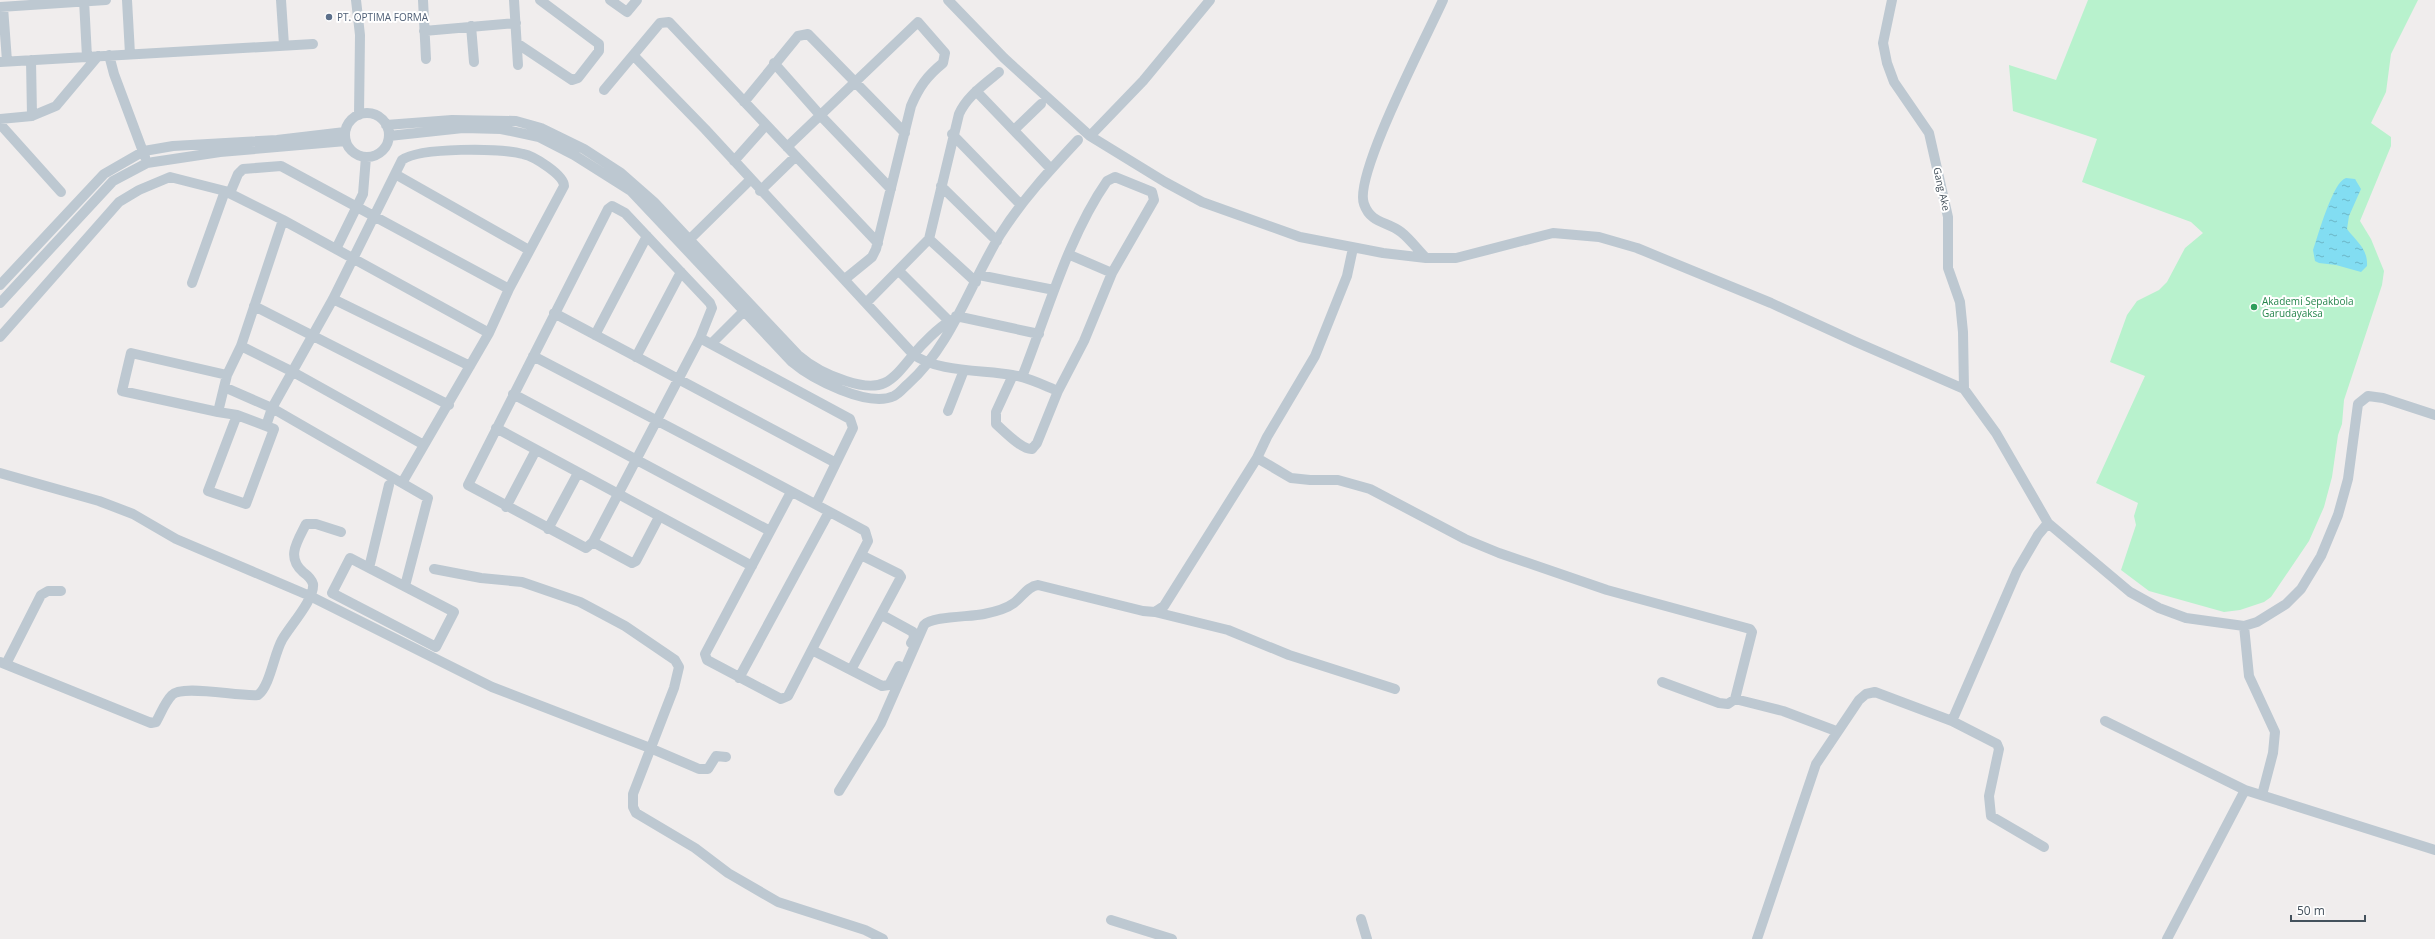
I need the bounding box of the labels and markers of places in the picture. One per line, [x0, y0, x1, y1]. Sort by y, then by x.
place label: PT. OPTIMA FORMA [337, 10, 429, 24]
marker: PT. OPTIMA FORMA [324, 12, 334, 22]
place label: Akademi Sepakbola Garudayaksa [2262, 294, 2354, 320]
marker: Akademi Sepakbola Garudayaksa [2249, 302, 2259, 312]

